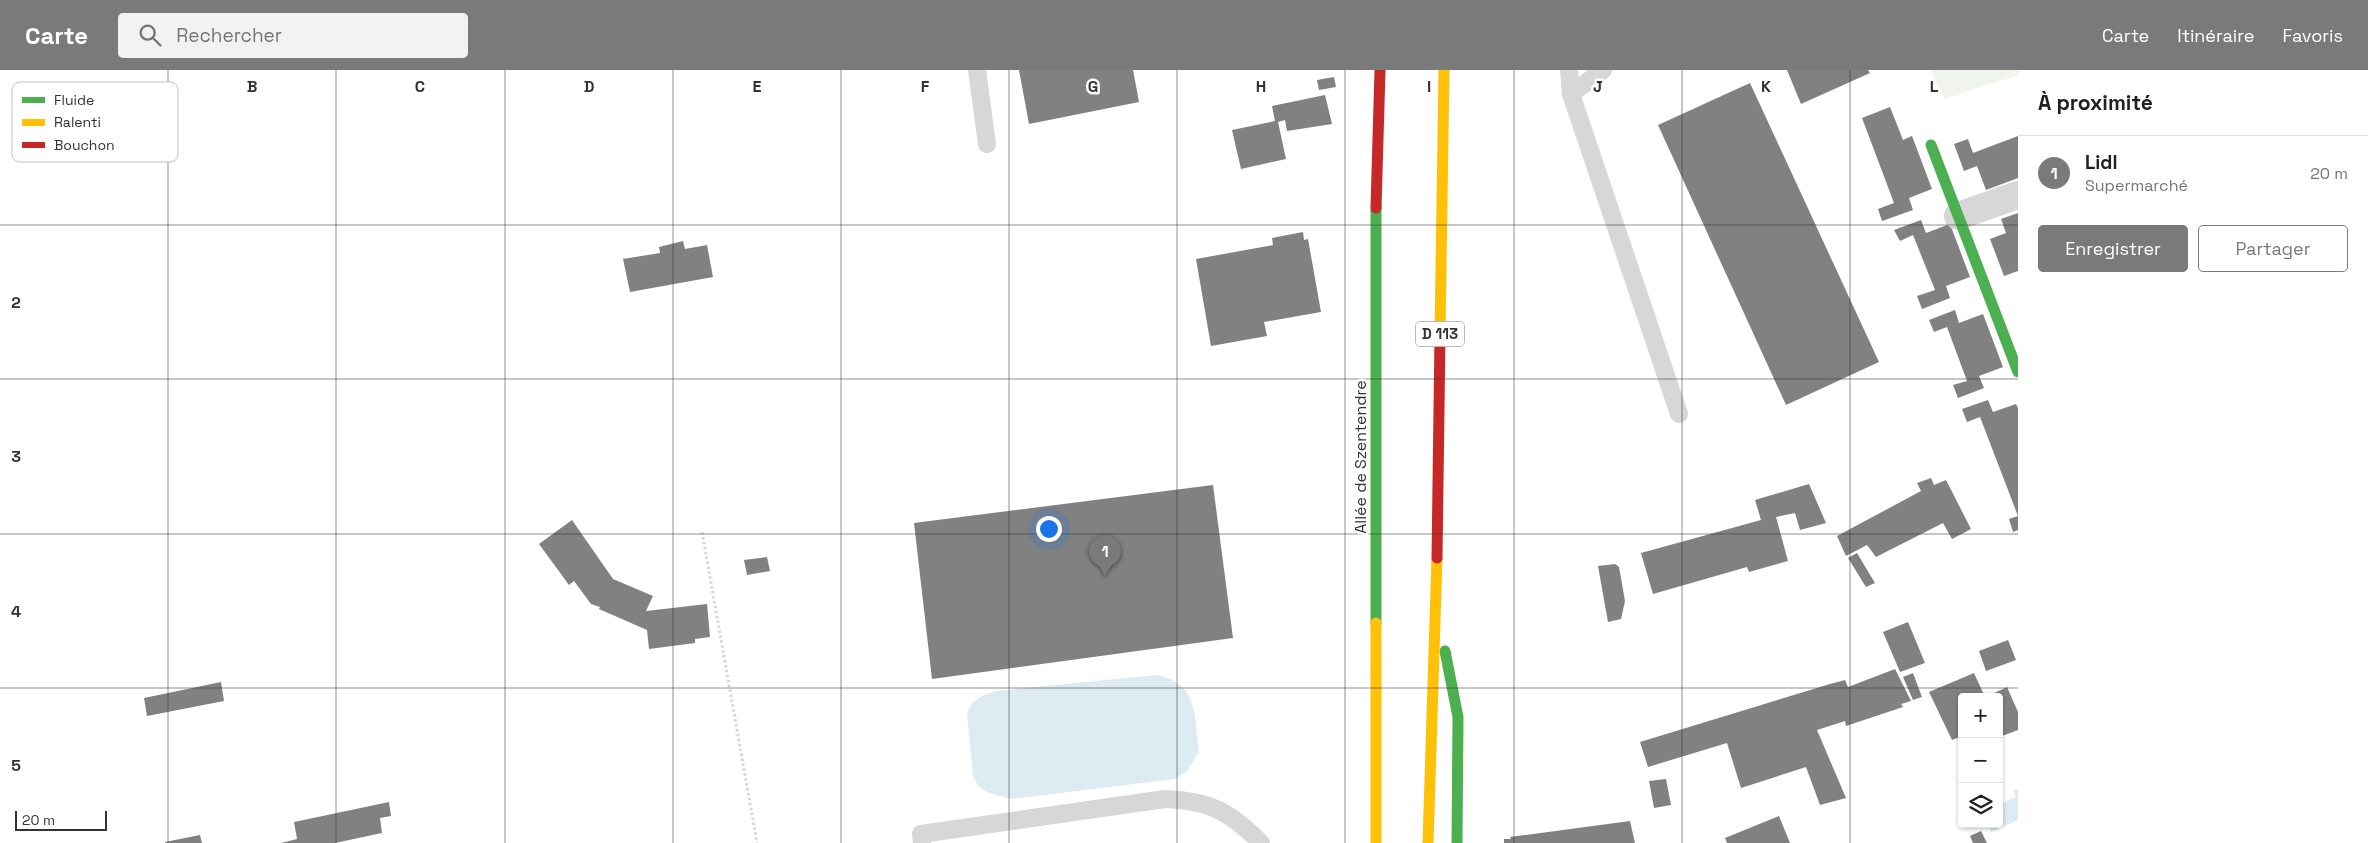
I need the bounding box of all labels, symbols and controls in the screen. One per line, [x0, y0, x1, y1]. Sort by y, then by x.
search box [118, 13, 468, 58]
text: Carte [25, 20, 88, 51]
icon: search [136, 21, 164, 49]
text: Rechercher [176, 23, 282, 48]
text: Carte [2102, 24, 2149, 47]
text: Itinéraire [2177, 24, 2254, 47]
text: Favoris [2282, 24, 2343, 47]
text: B [247, 76, 257, 97]
text: C [415, 76, 425, 97]
text: D [584, 76, 594, 97]
text: E [753, 76, 762, 97]
text: F [921, 76, 930, 97]
text: G [1088, 76, 1098, 97]
text: H [1256, 76, 1266, 97]
text: I [1427, 76, 1431, 97]
text: J [1593, 76, 1603, 97]
text: K [1761, 76, 1771, 97]
text: L [1930, 76, 1939, 97]
legend [12, 82, 178, 162]
text: À proximité [2038, 89, 2153, 116]
text: Fluide [54, 91, 94, 109]
text: Ralenti [54, 113, 101, 131]
text: Bouchon [54, 136, 115, 154]
text: Lidl [2085, 150, 2118, 175]
text: 1 [2050, 163, 2058, 184]
text: 20 m [2310, 163, 2348, 184]
text: Supermarché [2085, 175, 2188, 196]
button: Enregistrer [2038, 225, 2188, 272]
button: Partager [2198, 225, 2348, 272]
text: 2 [11, 292, 21, 313]
road number: D 113 [1416, 322, 1464, 346]
street label: Allée de Szentendre [1350, 380, 1371, 534]
text: 3 [11, 446, 21, 467]
your location [1036, 516, 1062, 542]
pin: 1 [1089, 535, 1121, 576]
text: 4 [11, 601, 21, 622]
map controls [1958, 693, 2003, 828]
button: + [1958, 693, 2003, 738]
button: − [1958, 738, 2003, 783]
text: 5 [11, 755, 21, 776]
button: layers [1958, 783, 2003, 828]
scale bar [15, 808, 108, 831]
text: 20 m [22, 811, 55, 829]

